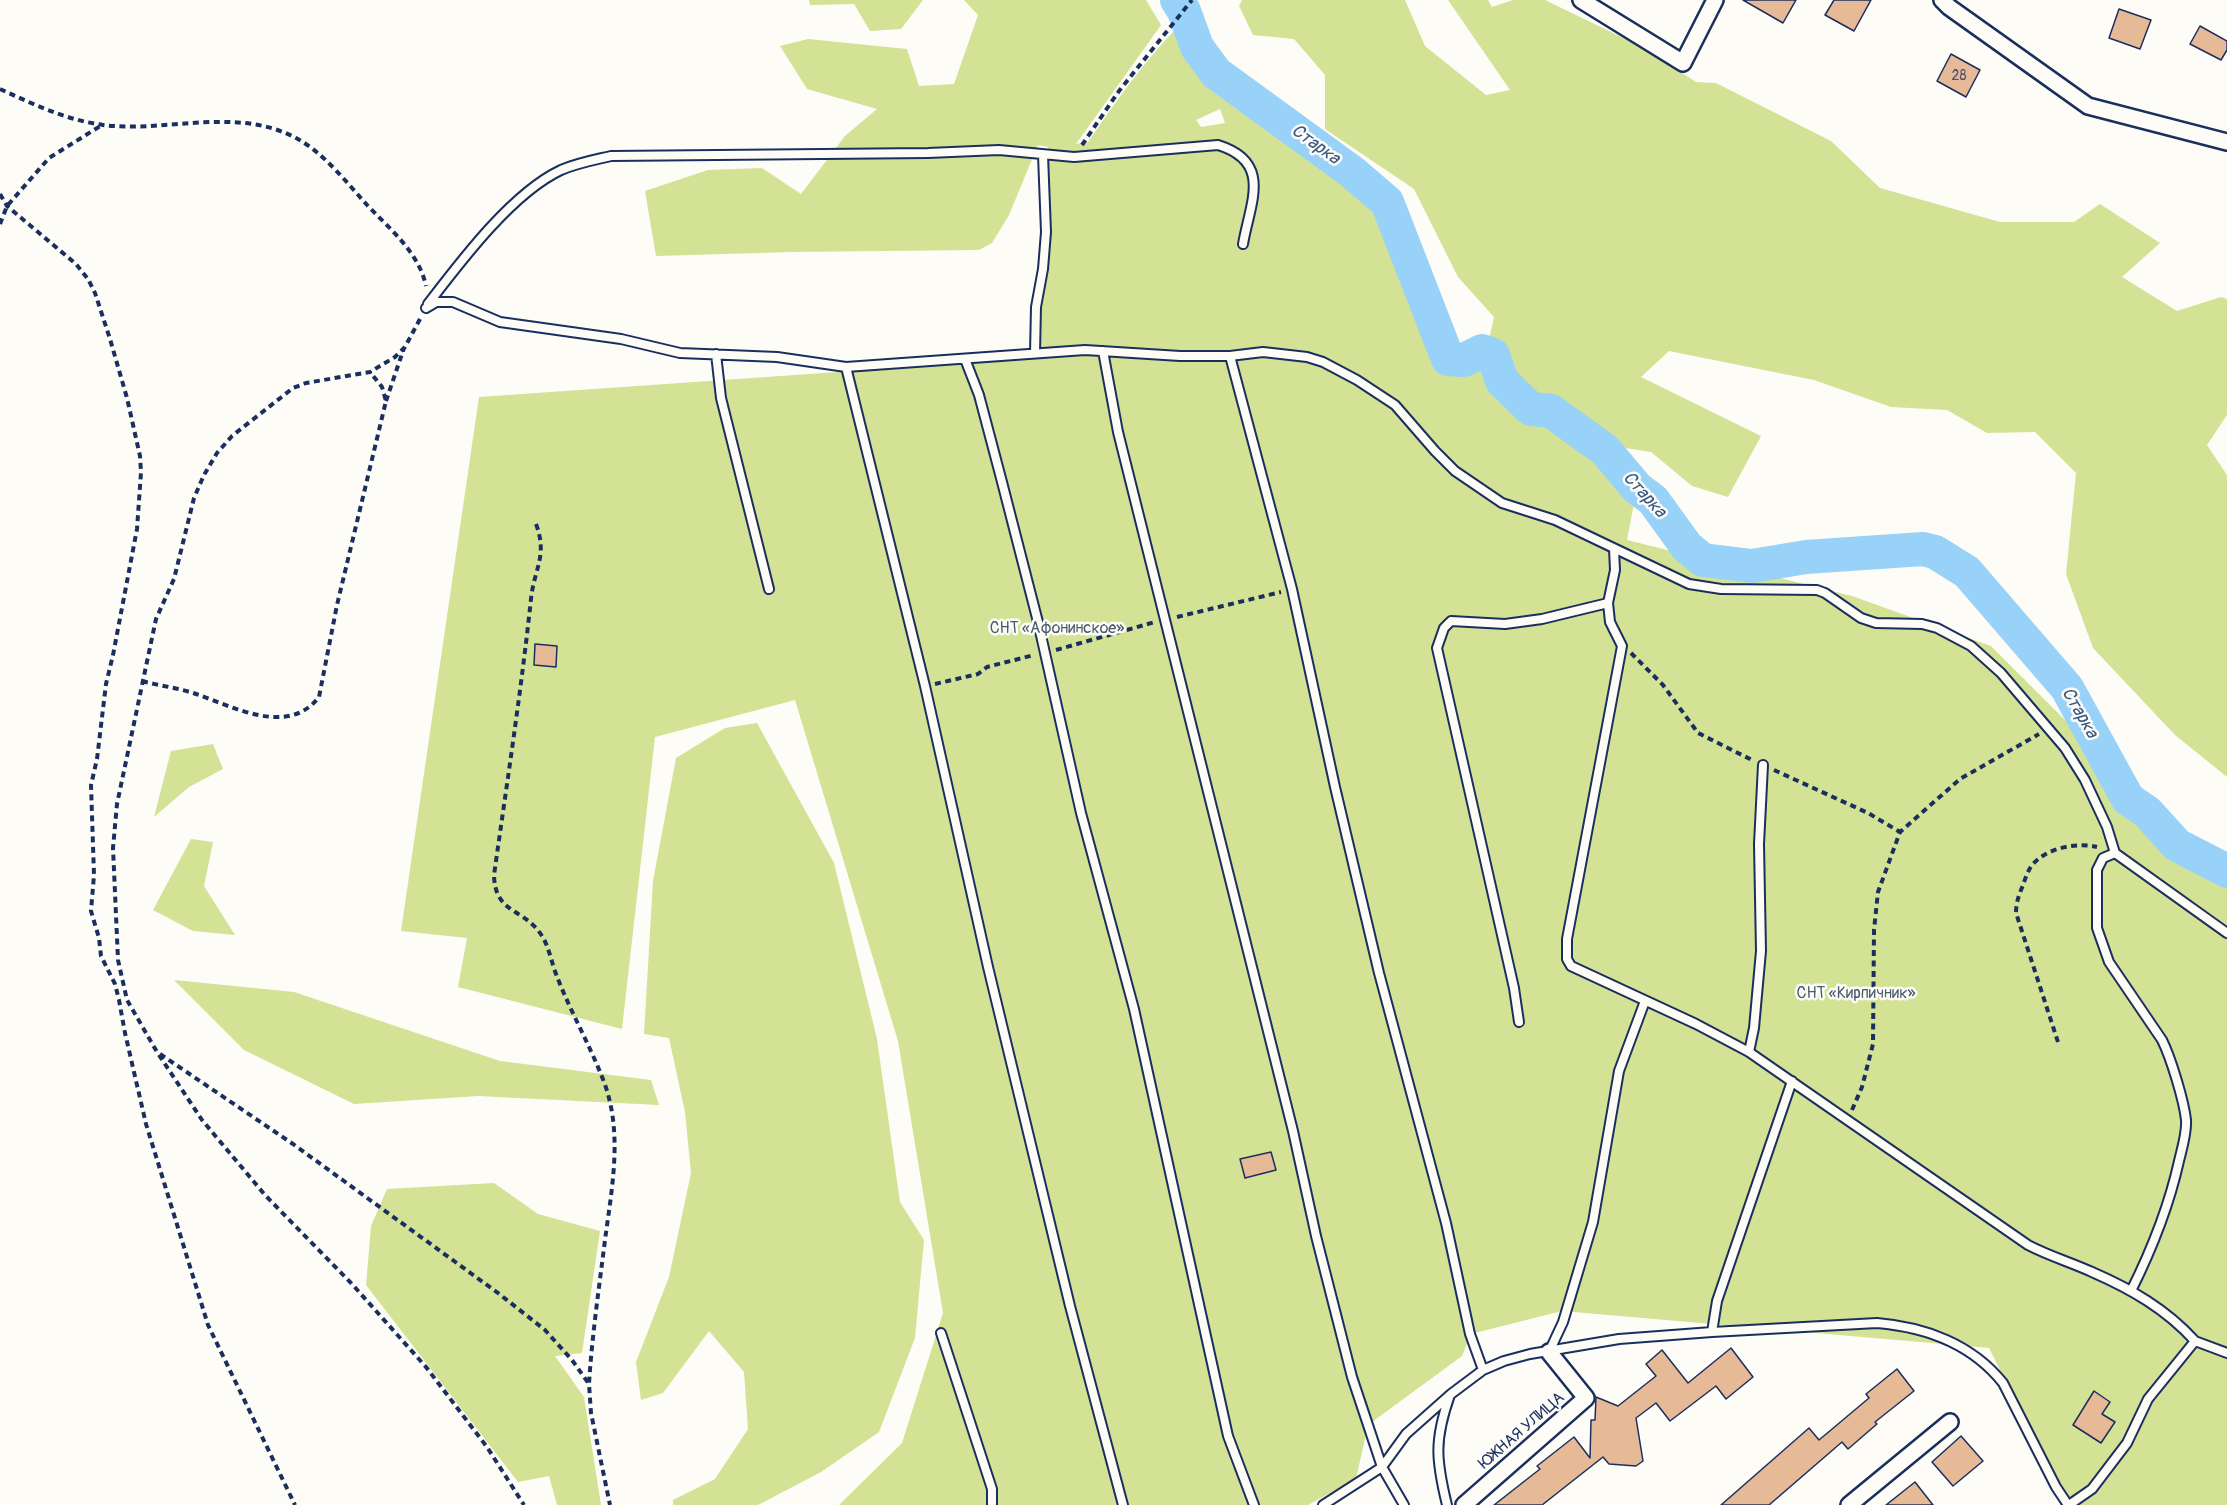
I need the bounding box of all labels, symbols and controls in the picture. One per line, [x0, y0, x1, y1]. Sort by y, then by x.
house number: 28 [1952, 68, 1966, 84]
water label: Старка [1287, 120, 1343, 170]
water label: Старка [1618, 467, 1670, 523]
park label: СНТ «Афонинское» [990, 619, 1124, 639]
water label: Старка [2056, 684, 2102, 742]
park label: СНТ «Кирпичник» [1797, 984, 1915, 1004]
street label: ЮЖНАЯ УЛИЦА [1475, 1389, 1569, 1473]

